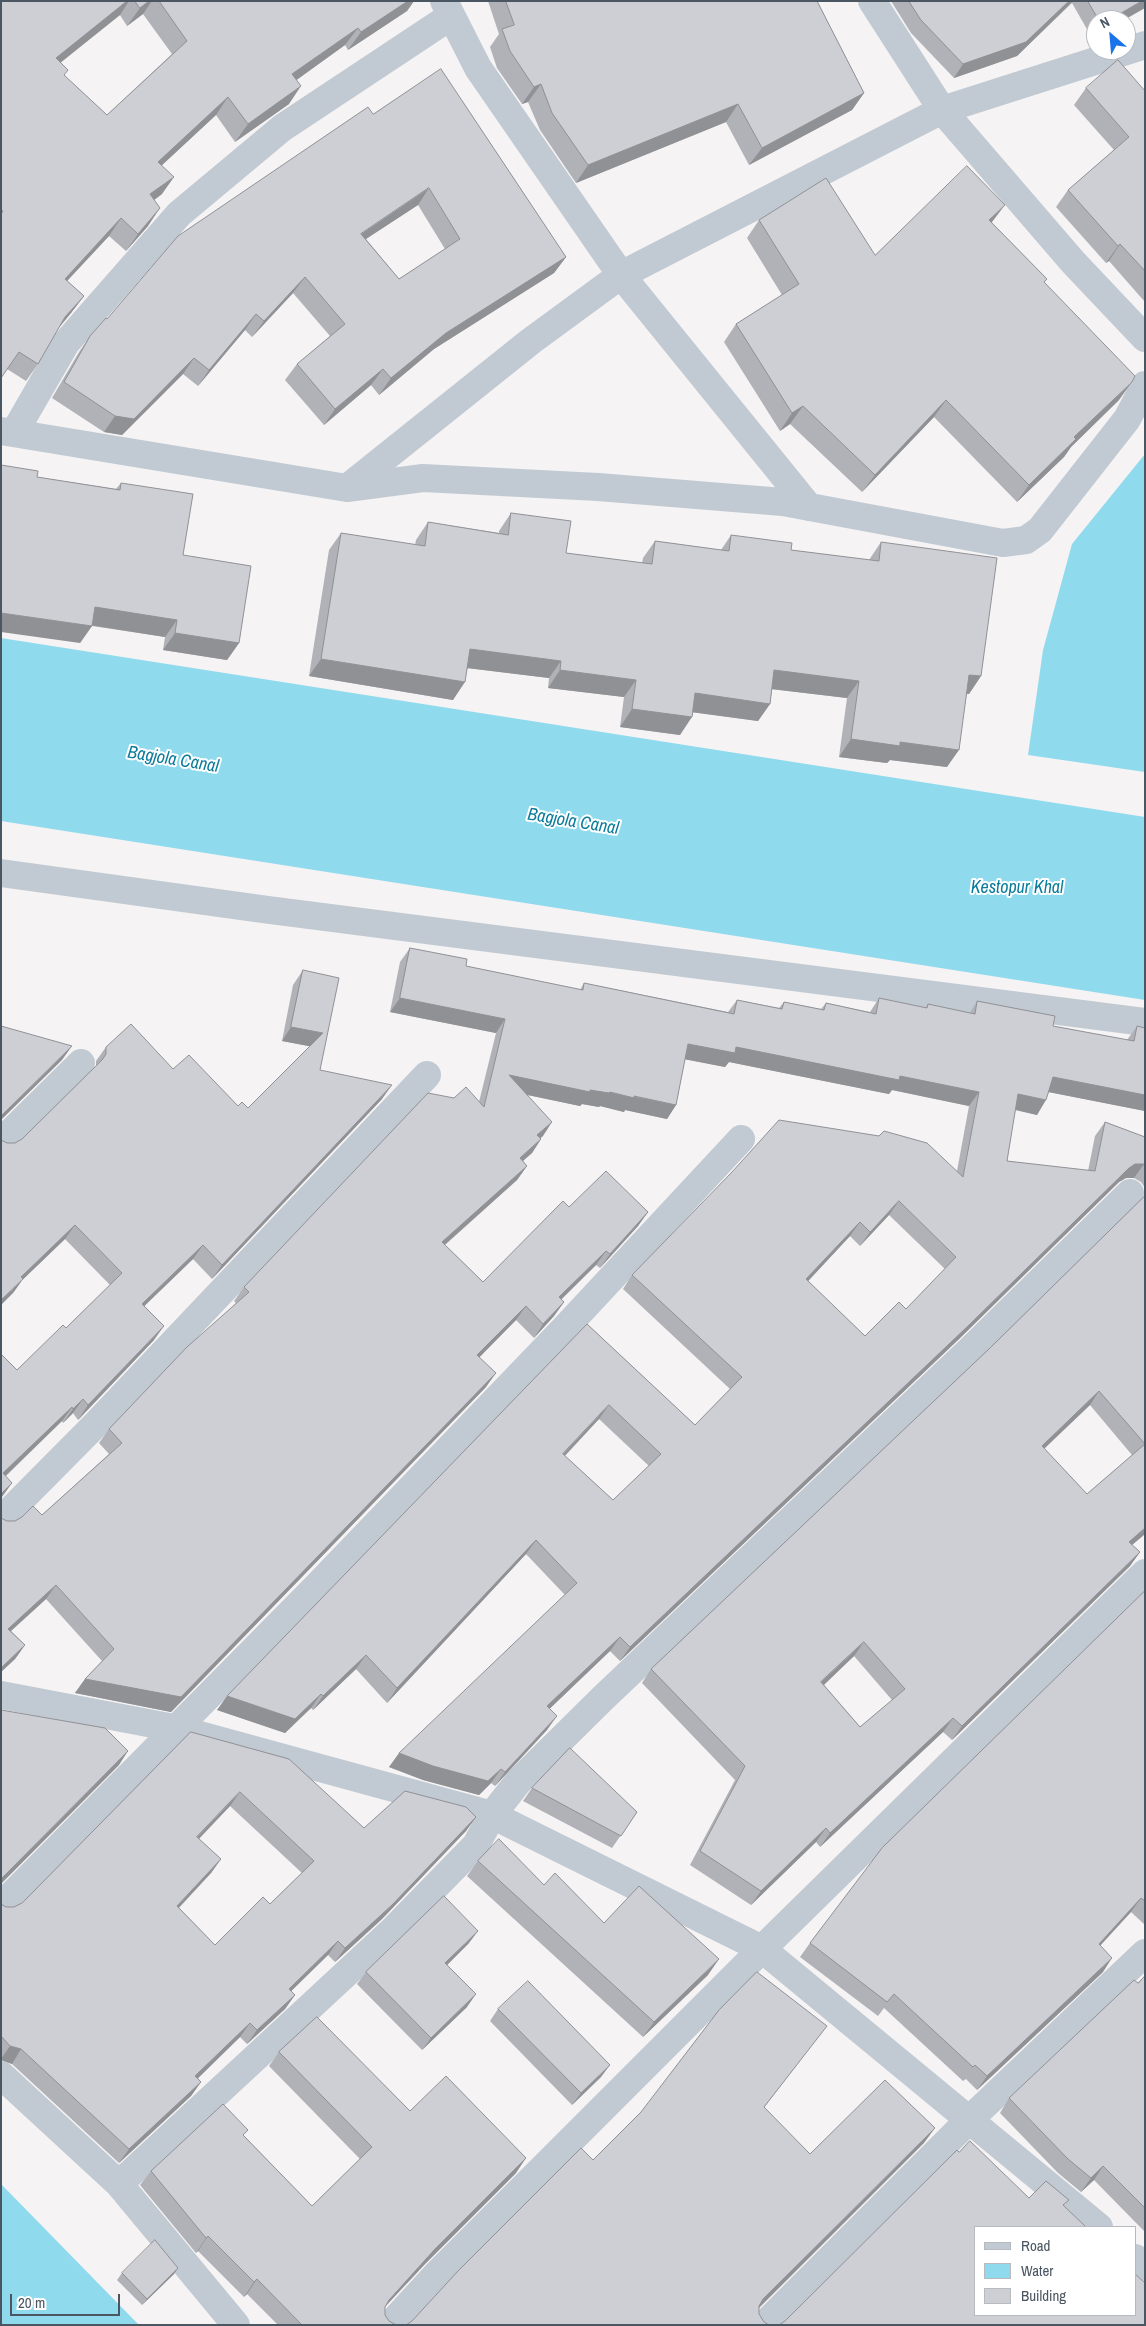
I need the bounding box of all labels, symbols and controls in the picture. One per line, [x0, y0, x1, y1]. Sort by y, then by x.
north arrow [1086, 10, 1136, 60]
text: N [1097, 13, 1112, 32]
water label: Bagjola Canal [126, 742, 220, 778]
water label: Bagjola Canal [526, 804, 620, 840]
water label: Kestopur Khal [971, 877, 1063, 899]
legend [974, 2226, 1136, 2316]
text: Road [1021, 2235, 1050, 2256]
text: Water [1021, 2260, 1053, 2281]
scale bar [12, 2284, 122, 2316]
text: Building [1021, 2285, 1066, 2306]
text: 20 m [18, 2292, 45, 2313]

